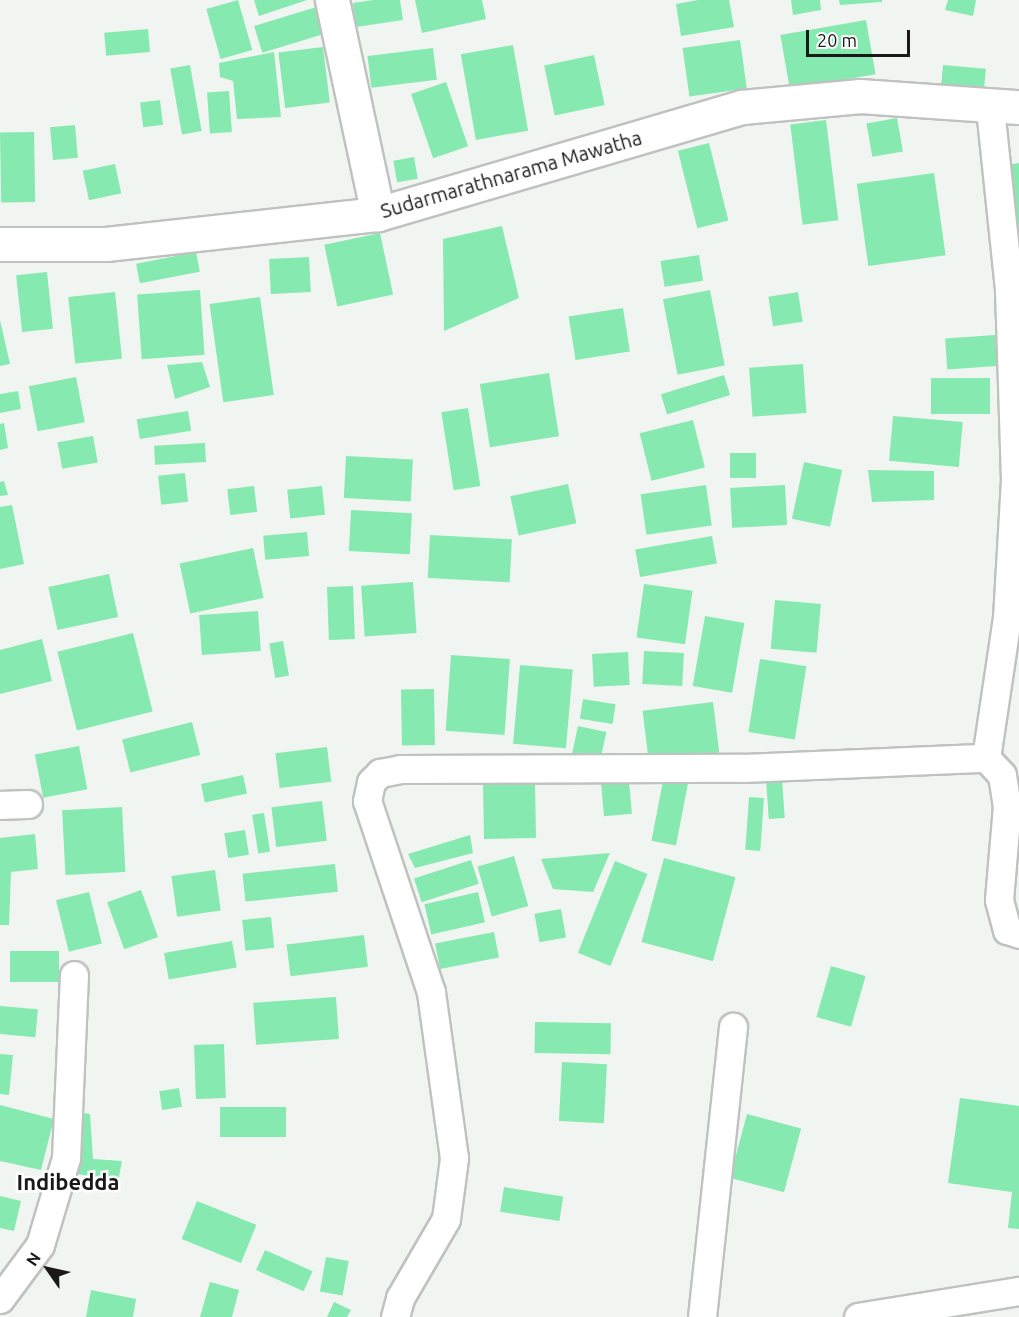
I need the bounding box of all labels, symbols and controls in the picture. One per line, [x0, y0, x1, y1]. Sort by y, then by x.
scale bar [809, 18, 912, 56]
text: 20 m [817, 30, 857, 50]
street label: Sudarmarathnarama Mawatha [378, 125, 644, 223]
district label: Indibedda [17, 1169, 119, 1195]
north arrow [18, 1239, 78, 1299]
text: N [22, 1249, 44, 1269]

